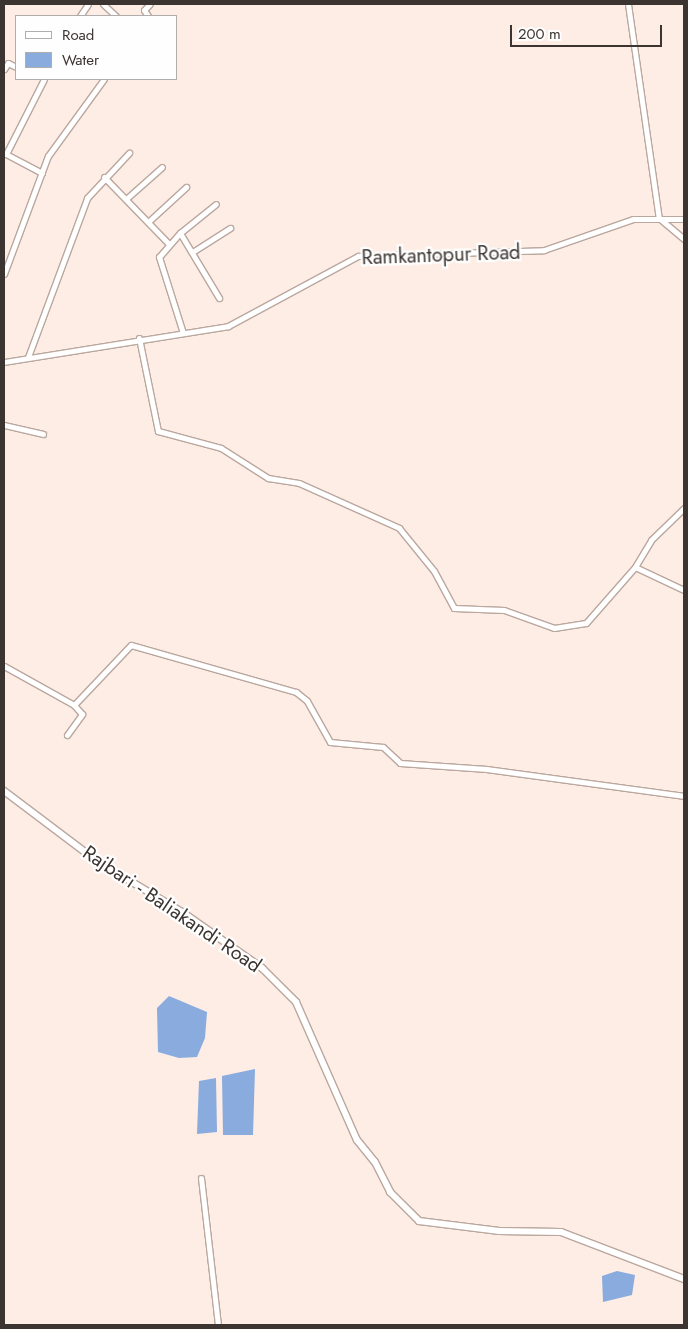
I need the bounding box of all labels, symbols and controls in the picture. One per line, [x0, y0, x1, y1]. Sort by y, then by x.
legend [15, 15, 178, 80]
scale bar [513, 15, 666, 47]
text: 200 m [518, 23, 561, 45]
text: Road [62, 24, 94, 46]
text: Water [62, 49, 99, 71]
street label: Ramkantopur Road [361, 240, 521, 270]
street label: Rajbari - Baliakandi Road [78, 840, 266, 978]

